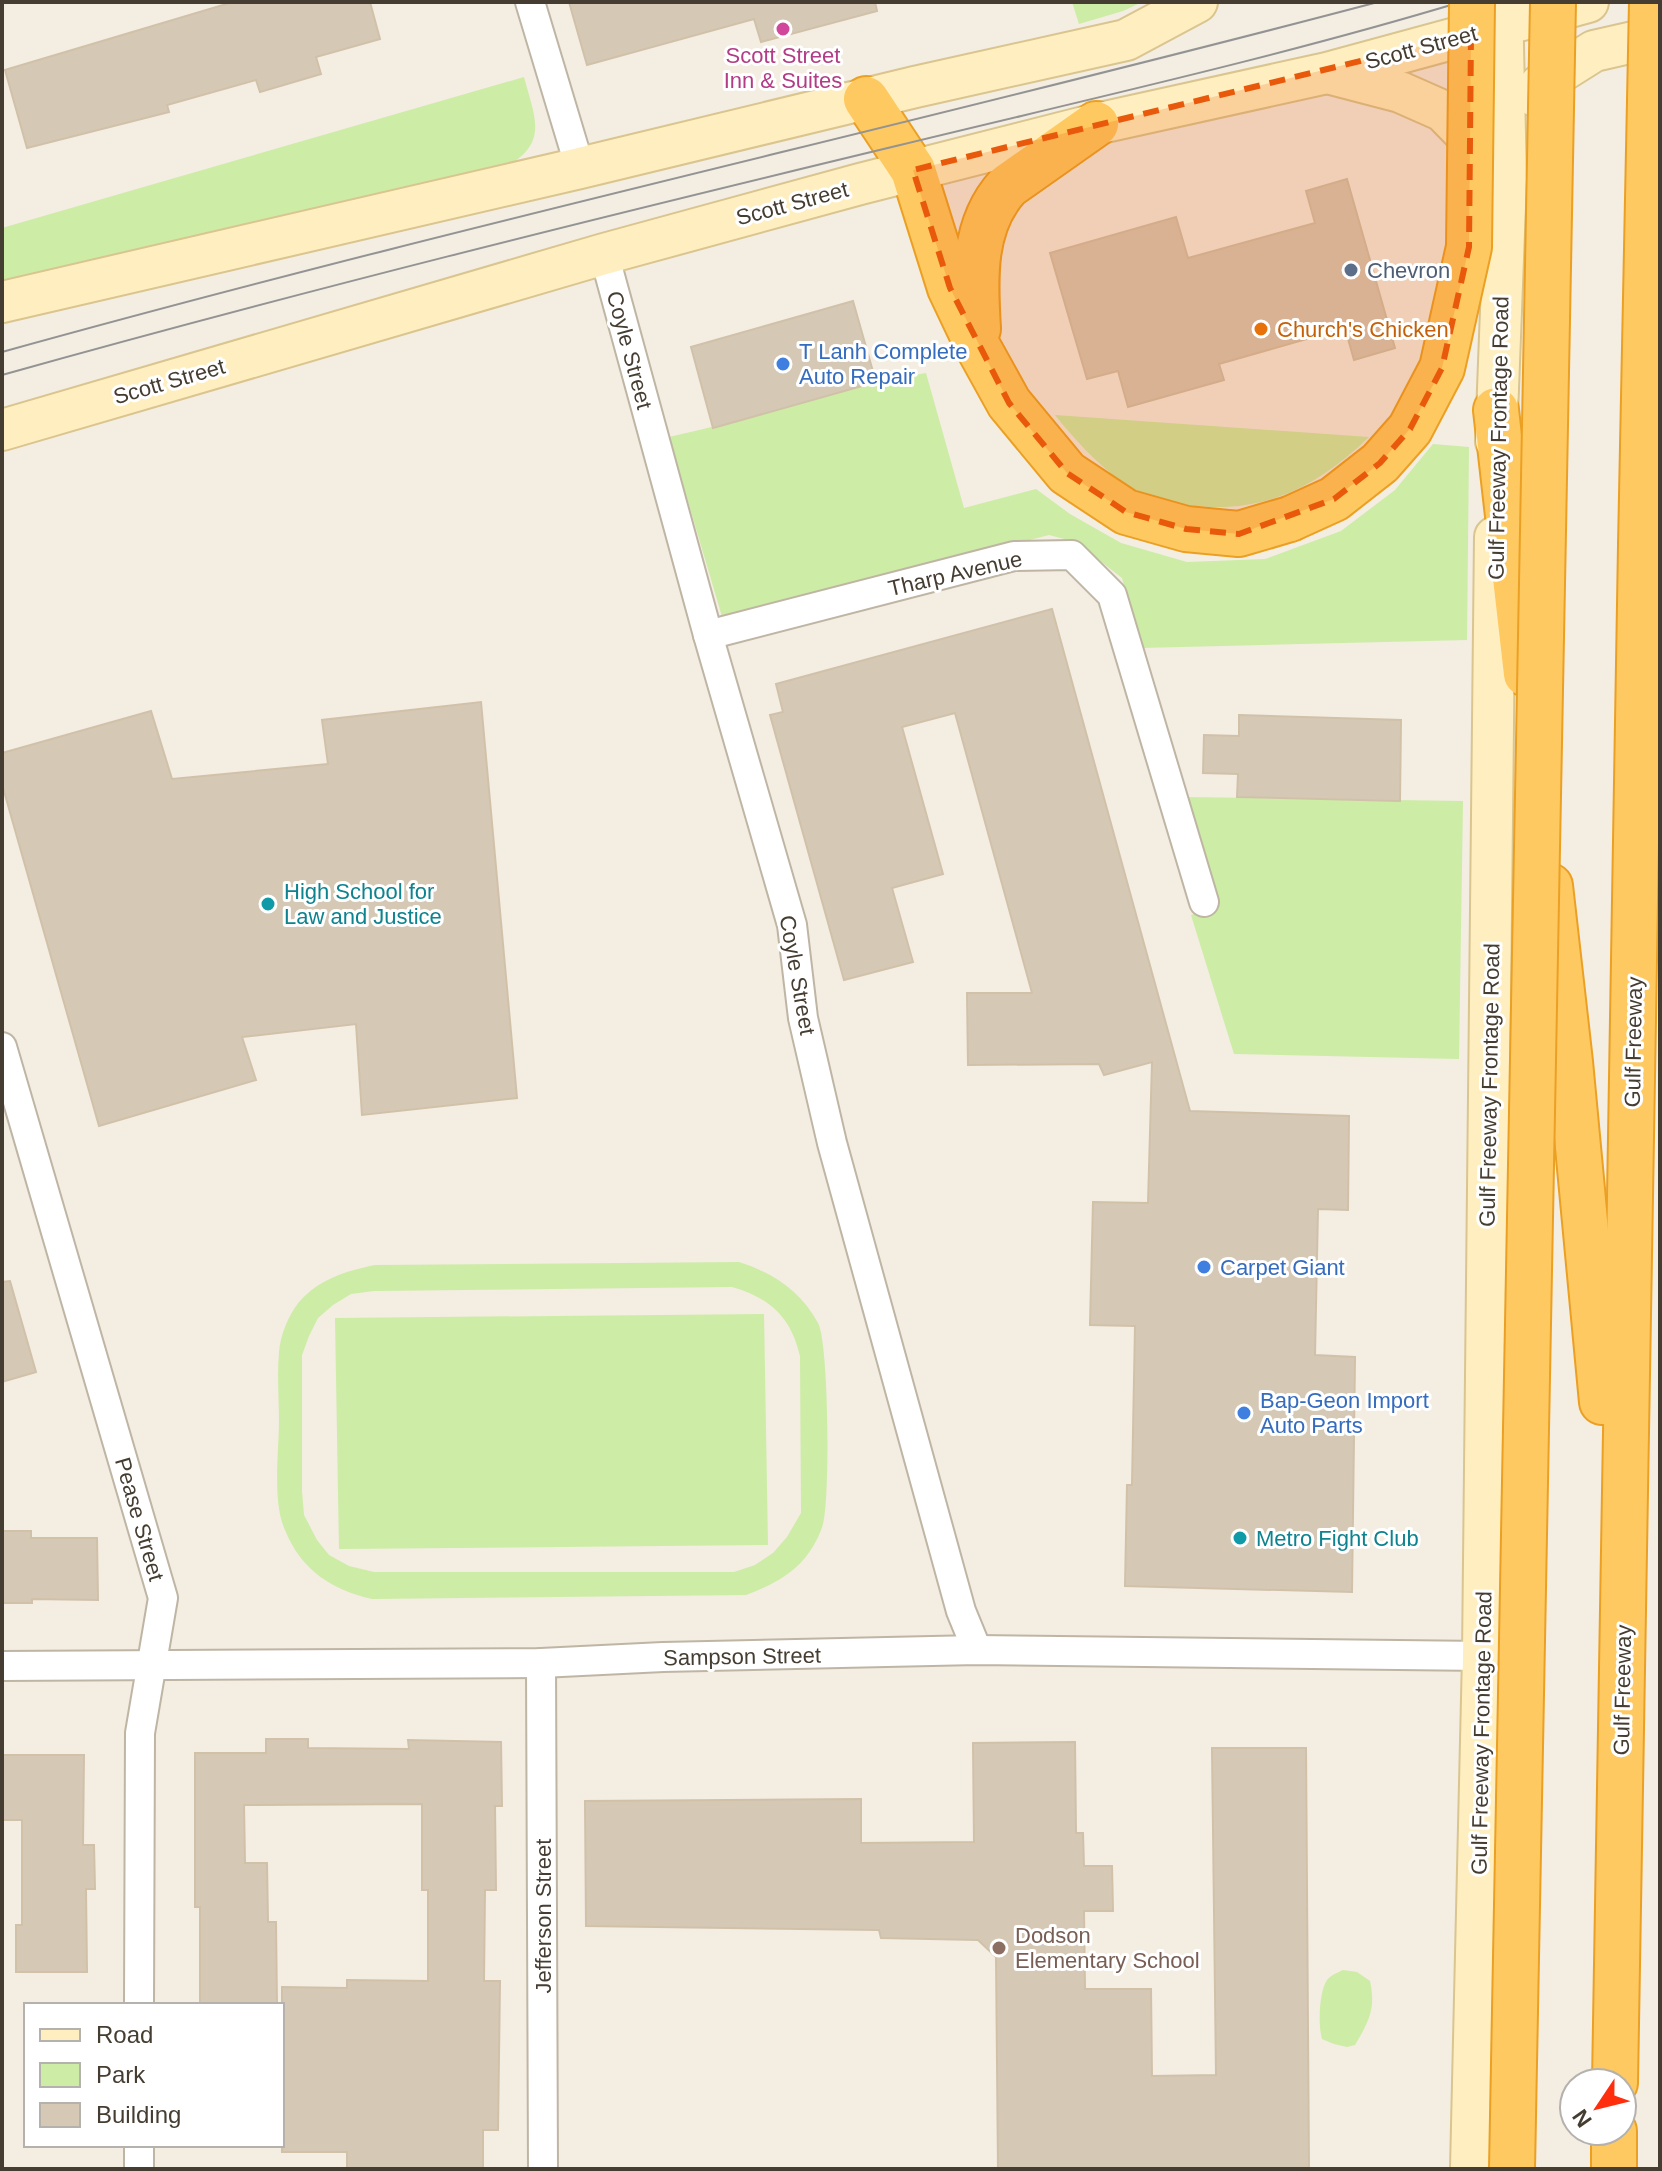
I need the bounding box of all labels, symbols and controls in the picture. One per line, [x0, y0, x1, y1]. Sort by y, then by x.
marker: Scott Street Inn & Suites [774, 20, 792, 38]
street label: Scott Street [1362, 21, 1480, 74]
place label: Scott Street Inn & Suites [724, 43, 842, 93]
street label: Scott Street [733, 177, 851, 230]
place label: Chevron [1367, 258, 1450, 283]
marker: Chevron [1342, 261, 1360, 279]
street label: Coyle Street [602, 288, 657, 412]
street label: Gulf Freeway Frontage Road [1484, 296, 1513, 580]
place label: Church's Chicken [1277, 317, 1449, 342]
marker: Church's Chicken [1252, 320, 1270, 338]
place label: T Lanh Complete Auto Repair [799, 339, 967, 389]
street label: Scott Street [110, 354, 228, 409]
marker: T Lanh Complete Auto Repair [774, 355, 792, 373]
street label: Tharp Avenue [886, 546, 1024, 601]
place label: High School for Law and Justice [284, 879, 442, 929]
marker: High School for Law and Justice [259, 895, 277, 913]
street label: Coyle Street [775, 913, 820, 1037]
street label: Gulf Freeway Frontage Road [1475, 943, 1504, 1227]
street label: Gulf Freeway [1620, 976, 1647, 1108]
place label: Carpet Giant [1220, 1255, 1345, 1280]
marker: Carpet Giant [1195, 1258, 1213, 1276]
place label: Bap-Geon Import Auto Parts [1260, 1388, 1429, 1438]
marker: Bap-Geon Import Auto Parts [1235, 1404, 1253, 1422]
street label: Pease Street [110, 1455, 169, 1584]
place label: Metro Fight Club [1256, 1526, 1419, 1551]
marker: Metro Fight Club [1231, 1529, 1249, 1547]
street label: Gulf Freeway Frontage Road [1467, 1591, 1496, 1875]
street label: Gulf Freeway [1609, 1624, 1636, 1756]
street label: Sampson Street [663, 1643, 821, 1670]
street label: Jefferson Street [531, 1839, 556, 1993]
place label: Dodson Elementary School [1015, 1923, 1200, 1973]
marker: Dodson Elementary School [990, 1939, 1008, 1957]
legend [24, 2003, 284, 2147]
text: Road [96, 2021, 153, 2048]
text: Park [96, 2061, 146, 2088]
north arrow [1558, 2067, 1638, 2147]
text: Building [96, 2101, 181, 2128]
text: N [1567, 2105, 1597, 2132]

